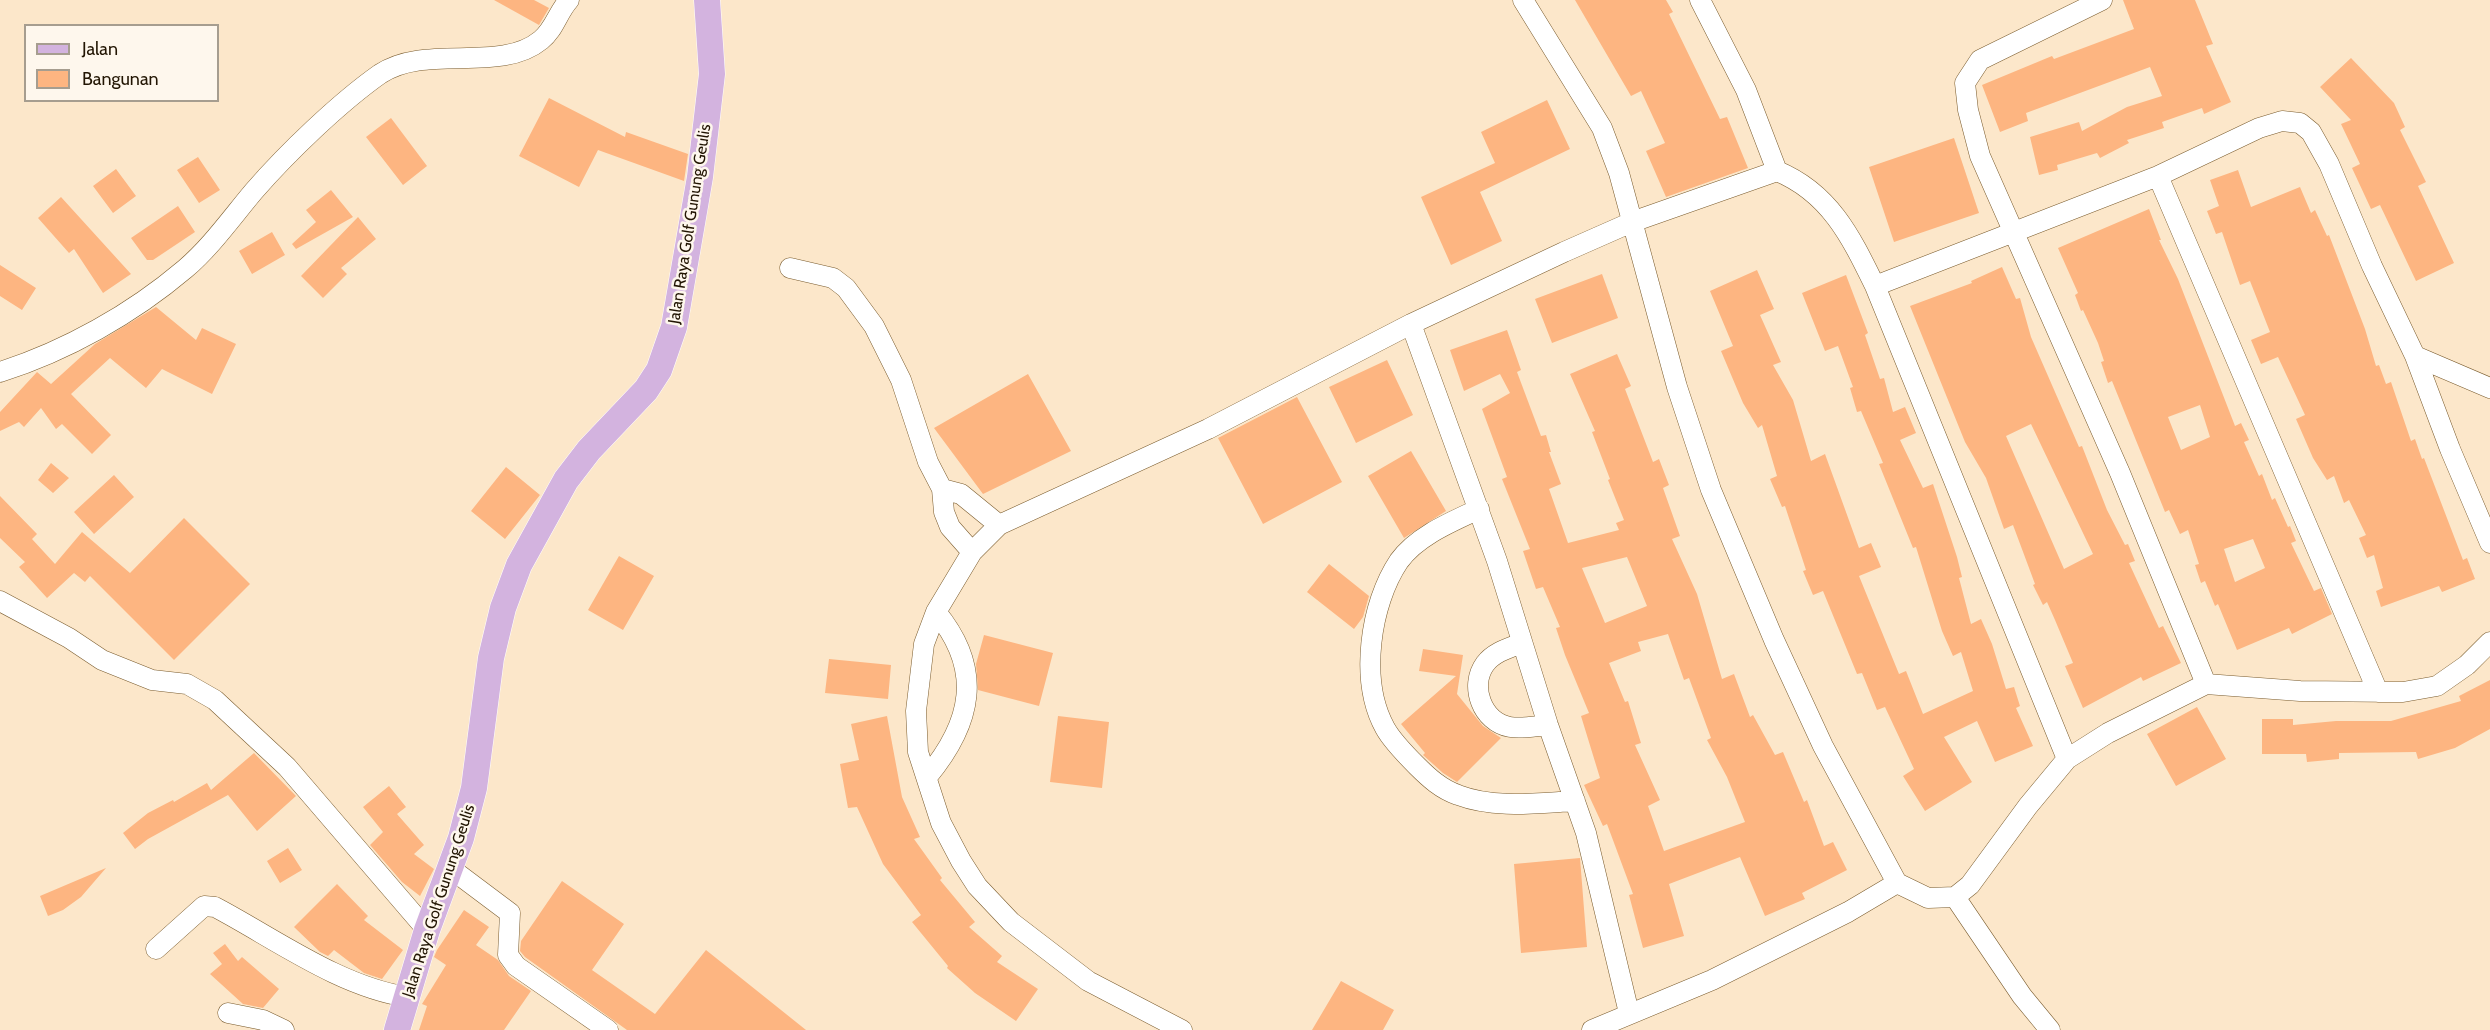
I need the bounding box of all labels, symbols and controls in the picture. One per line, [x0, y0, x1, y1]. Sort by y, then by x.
legend [24, 24, 219, 102]
text: Jalan [82, 38, 118, 60]
text: Bangunan [82, 68, 159, 90]
street label: Jalan Raya Golf Gunung Geulis [665, 123, 715, 325]
street label: Jalan Raya Golf Gunung Geulis [399, 802, 479, 1000]

